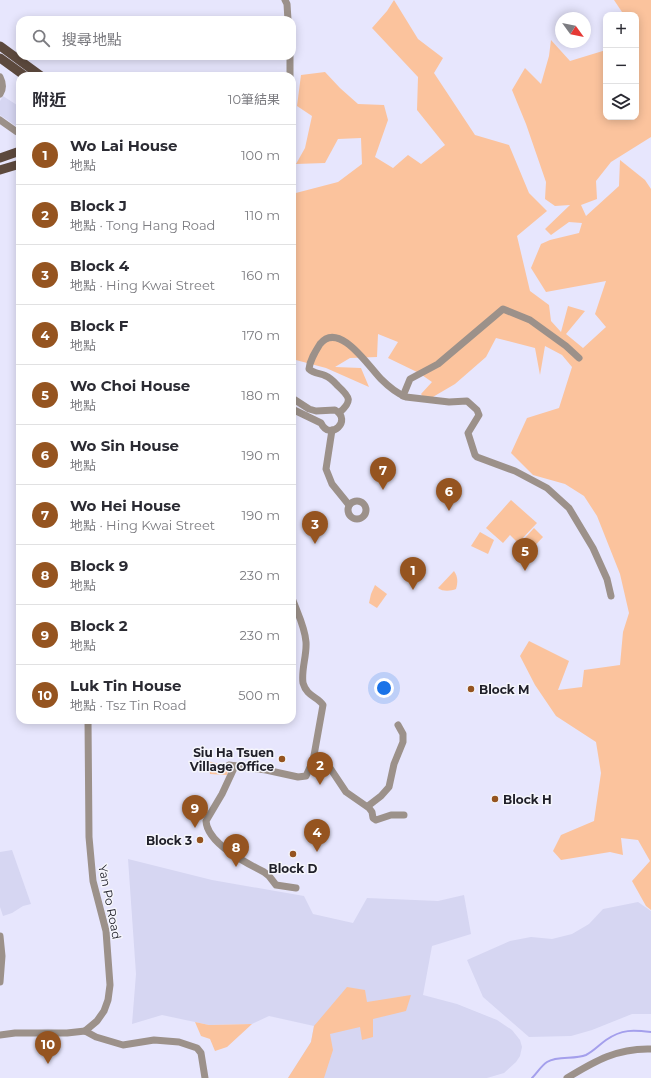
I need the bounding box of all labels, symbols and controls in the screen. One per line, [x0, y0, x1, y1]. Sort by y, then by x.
north arrow [555, 12, 591, 48]
map controls [603, 12, 639, 120]
button: + [603, 12, 639, 48]
search box [16, 16, 296, 60]
icon: search [30, 27, 52, 49]
text: 搜尋地點 [62, 30, 122, 49]
button: − [603, 48, 639, 84]
button: layers [603, 84, 639, 120]
text: 附近 [32, 90, 66, 110]
text: 10筆結果 [228, 91, 280, 107]
text: Wo Lai House [70, 136, 178, 155]
text: 1 [42, 147, 48, 163]
text: 100 m [241, 147, 280, 163]
text: 地點 [70, 157, 96, 173]
text: Block J [70, 196, 127, 215]
text: 2 [41, 207, 49, 223]
text: 110 m [245, 207, 280, 223]
text: 地點 · Tong Hang Road [70, 217, 215, 233]
text: Block 4 [70, 256, 129, 275]
text: 3 [41, 267, 49, 283]
text: 160 m [242, 267, 280, 283]
text: 地點 · Hing Kwai Street [70, 277, 215, 293]
text: Block F [70, 316, 128, 335]
text: 4 [41, 327, 49, 343]
text: 170 m [242, 327, 280, 343]
text: 地點 [70, 337, 96, 353]
text: Wo Choi House [70, 376, 190, 395]
text: 5 [41, 387, 49, 403]
text: 180 m [241, 387, 280, 403]
text: 地點 [70, 397, 96, 413]
text: Wo Sin House [70, 436, 179, 455]
text: 6 [41, 447, 49, 463]
text: 190 m [242, 447, 280, 463]
text: 地點 [70, 457, 96, 473]
pin: 7 [370, 457, 396, 490]
pin: 6 [436, 478, 462, 511]
text: Wo Hei House [70, 496, 181, 515]
text: 7 [41, 507, 49, 523]
text: 190 m [242, 507, 280, 523]
pin: 3 [302, 511, 328, 544]
text: 地點 · Hing Kwai Street [70, 517, 215, 533]
pin: 5 [512, 538, 538, 571]
text: Block 9 [70, 556, 128, 575]
pin: 1 [400, 557, 426, 590]
text: 8 [41, 567, 49, 583]
text: 230 m [239, 567, 280, 583]
text: 地點 [70, 577, 96, 593]
text: Block 2 [70, 616, 128, 635]
text: 9 [41, 627, 49, 643]
text: 230 m [239, 627, 280, 643]
text: 地點 [70, 637, 96, 653]
text: Luk Tin House [70, 676, 181, 695]
your location [374, 678, 394, 698]
place label: Block M [479, 682, 529, 697]
marker: Block M [466, 684, 476, 694]
text: 10 [38, 687, 52, 703]
text: 500 m [238, 687, 280, 703]
text: 地點 · Tsz Tin Road [70, 697, 187, 713]
place label: Siu Ha Tsuen Village Office [189, 745, 274, 774]
pin: 2 [307, 752, 333, 785]
marker: Siu Ha Tsuen Village Office [277, 754, 287, 764]
place label: Block H [503, 792, 552, 807]
marker: Block H [490, 794, 500, 804]
pin: 9 [182, 795, 208, 828]
pin: 4 [304, 819, 330, 852]
place label: Block 3 [146, 833, 192, 848]
pin: 8 [223, 834, 249, 867]
marker: Block 3 [195, 835, 205, 845]
marker: Block D [288, 849, 298, 859]
place label: Block D [269, 861, 318, 876]
street label: Yan Po Road [95, 863, 125, 941]
pin: 10 [35, 1031, 61, 1064]

